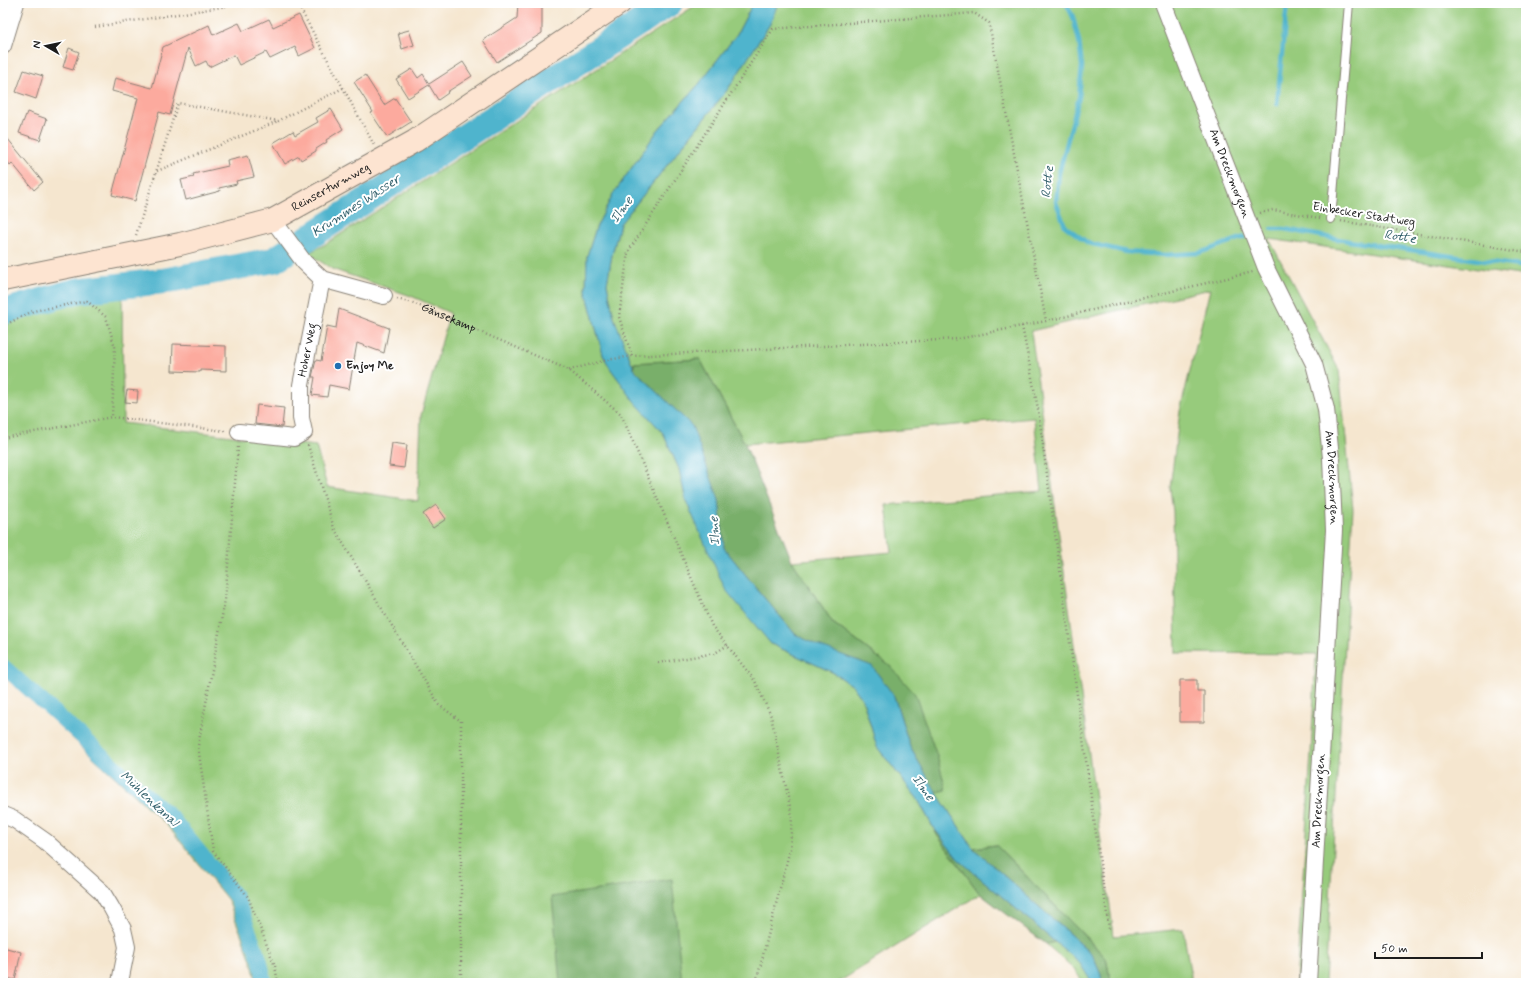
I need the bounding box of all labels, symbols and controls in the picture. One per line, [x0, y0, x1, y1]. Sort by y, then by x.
north arrow [26, 26, 66, 66]
text: N [30, 40, 45, 49]
street label: Am Dreckmorgen [1205, 127, 1254, 221]
street label: Reinserturmweg [289, 160, 373, 216]
water label: Rotte [1038, 165, 1058, 199]
water label: Krummes Wasser [309, 170, 405, 241]
water label: Ilme [607, 193, 638, 226]
street label: Einbecker Stadtweg [1312, 199, 1416, 231]
water label: Rotte [1383, 226, 1418, 248]
street label: Gänsekamp [419, 299, 478, 337]
street label: Hoher Weg [295, 321, 322, 378]
place label: Enjoy Me [346, 358, 394, 374]
marker: Enjoy Me [333, 361, 343, 371]
street label: Am Dreckmorgen [1320, 430, 1342, 526]
water label: Ilme [706, 515, 724, 546]
street label: Am Dreckmorgen [1309, 753, 1330, 849]
water label: Mühlenkanal [116, 768, 184, 832]
water label: Ilme [908, 772, 939, 805]
scale bar [1375, 934, 1482, 960]
text: 50 m [1381, 941, 1408, 957]

